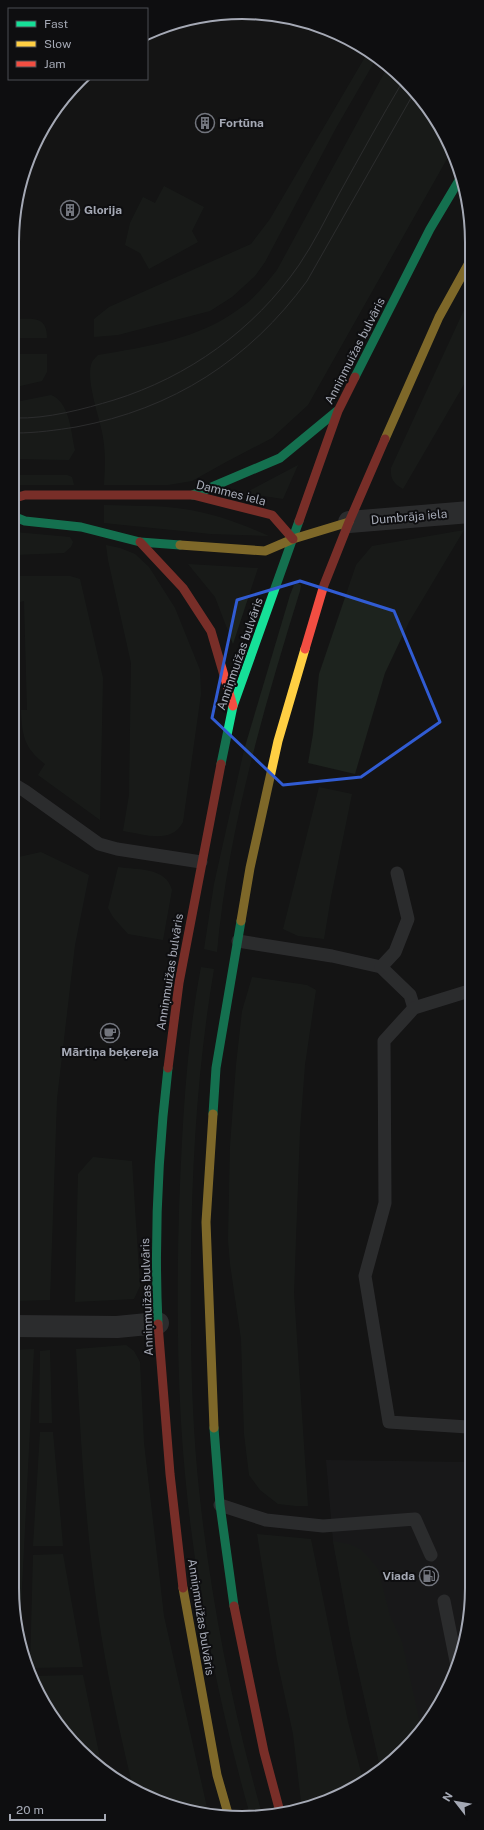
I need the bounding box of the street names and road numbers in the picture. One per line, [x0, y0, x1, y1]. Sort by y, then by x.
street label: Anniņmuižas bulvāris [322, 295, 388, 407]
street label: Dammes iela [195, 478, 267, 508]
street label: Dumbrāja iela [370, 507, 448, 527]
street label: Anniņmuižas bulvāris [214, 596, 266, 712]
street label: Anniņmuižas bulvāris [154, 913, 186, 1031]
street label: Anniņmuižas bulvāris [138, 1238, 156, 1356]
street label: Anniņmuižas bulvāris [185, 1558, 217, 1676]

